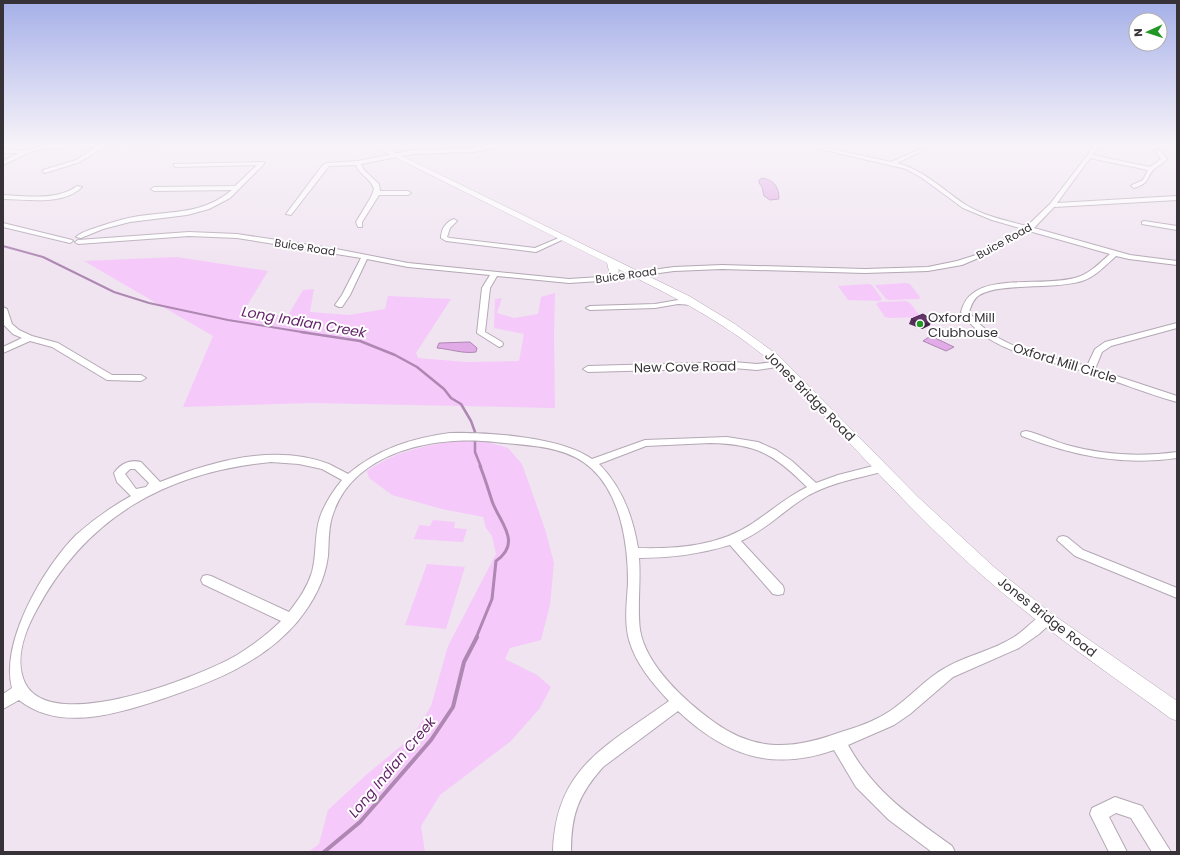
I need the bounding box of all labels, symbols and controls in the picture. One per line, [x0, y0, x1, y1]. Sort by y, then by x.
north arrow [1128, 12, 1168, 52]
text: N [1130, 28, 1146, 37]
street label: Buice Road [973, 219, 1035, 263]
street label: Buice Road [273, 234, 337, 260]
street label: Buice Road [594, 263, 658, 287]
water label: Long Indian Creek [240, 301, 369, 343]
place label: Oxford Mill Clubhouse [928, 308, 998, 342]
marker: Oxford Mill Clubhouse [915, 319, 925, 329]
street label: Oxford Mill Circle [1011, 338, 1119, 388]
street label: Jones Bridge Road [761, 347, 859, 445]
street label: New Cove Road [634, 357, 736, 377]
street label: Jones Bridge Road [994, 572, 1100, 662]
water label: Long Indian Creek [344, 712, 441, 822]

